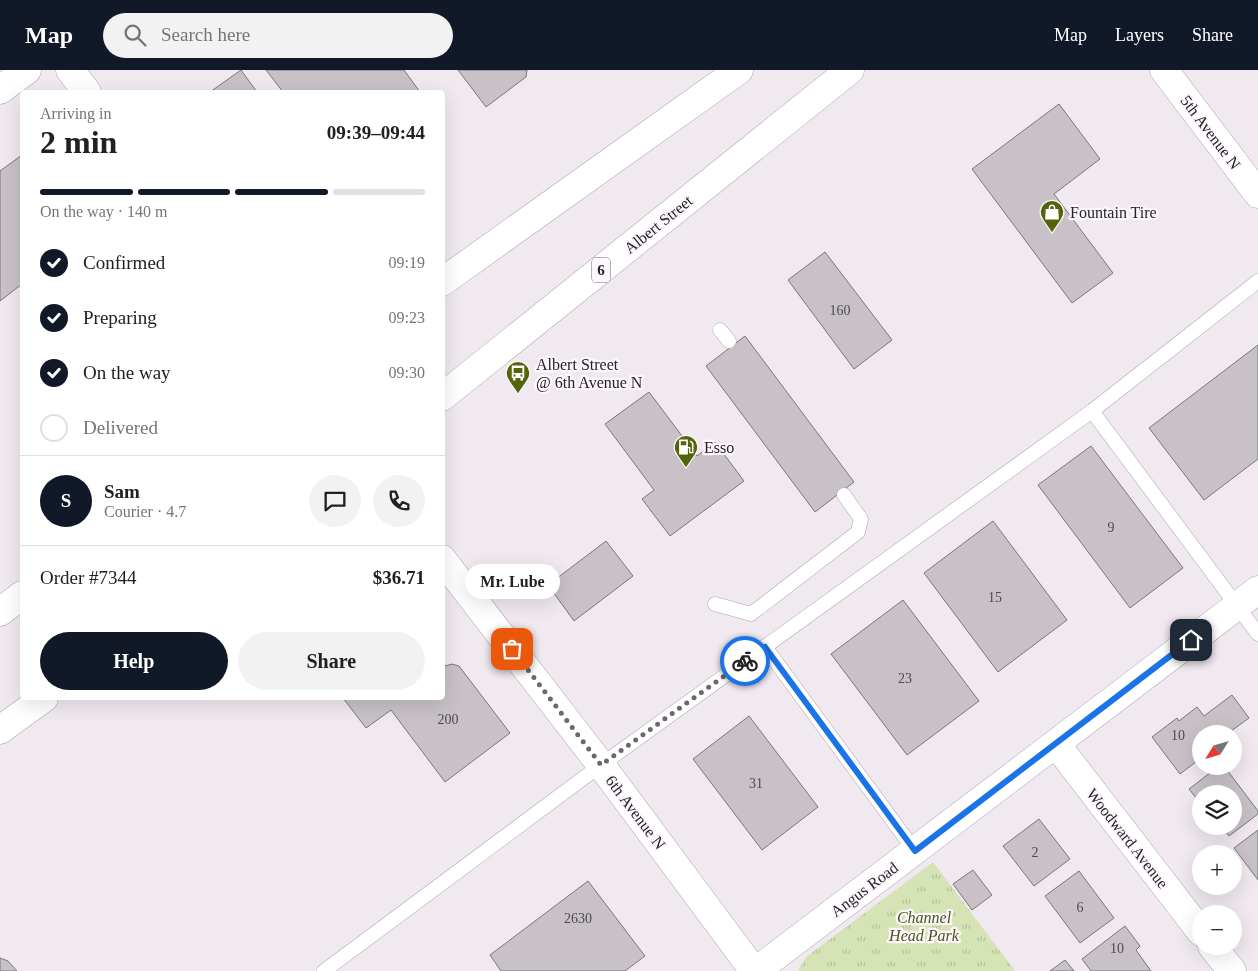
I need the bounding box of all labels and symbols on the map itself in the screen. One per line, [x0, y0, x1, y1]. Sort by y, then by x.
street label: 5th Avenue N [1177, 92, 1244, 173]
street label: Albert Street [621, 192, 696, 257]
shop icon: Fountain Tire [1039, 199, 1065, 233]
place label: Fountain Tire [1070, 204, 1157, 221]
road number: 6 [592, 258, 610, 282]
house number: 160 [830, 303, 851, 318]
place label: Albert Street @ 6th Avenue N [536, 356, 643, 392]
bus stop icon: Albert Street @ 6th Avenue N [505, 360, 531, 394]
fuel station icon: Esso [673, 434, 699, 468]
place label: Esso [704, 439, 734, 456]
house number: 9 [1108, 520, 1115, 535]
callout: Mr. Lube [464, 564, 560, 599]
house number: 15 [988, 590, 1002, 605]
pin [1170, 619, 1212, 661]
pin [491, 628, 533, 670]
courier [720, 636, 770, 686]
house number: 23 [898, 671, 912, 686]
house number: 200 [438, 712, 459, 727]
north arrow [1192, 725, 1242, 775]
house number: 10 [1171, 728, 1185, 743]
street label: 6th Avenue N [602, 772, 669, 853]
house number: 31 [749, 776, 763, 791]
street label: Woodward Avenue [1084, 785, 1172, 891]
house number: 2 [1032, 845, 1039, 860]
street label: Angus Road [827, 859, 902, 921]
house number: 6 [1077, 900, 1084, 915]
park label: Channel Head Park [888, 909, 960, 944]
house number: 2630 [564, 911, 592, 926]
house number: 10 [1110, 941, 1124, 956]

